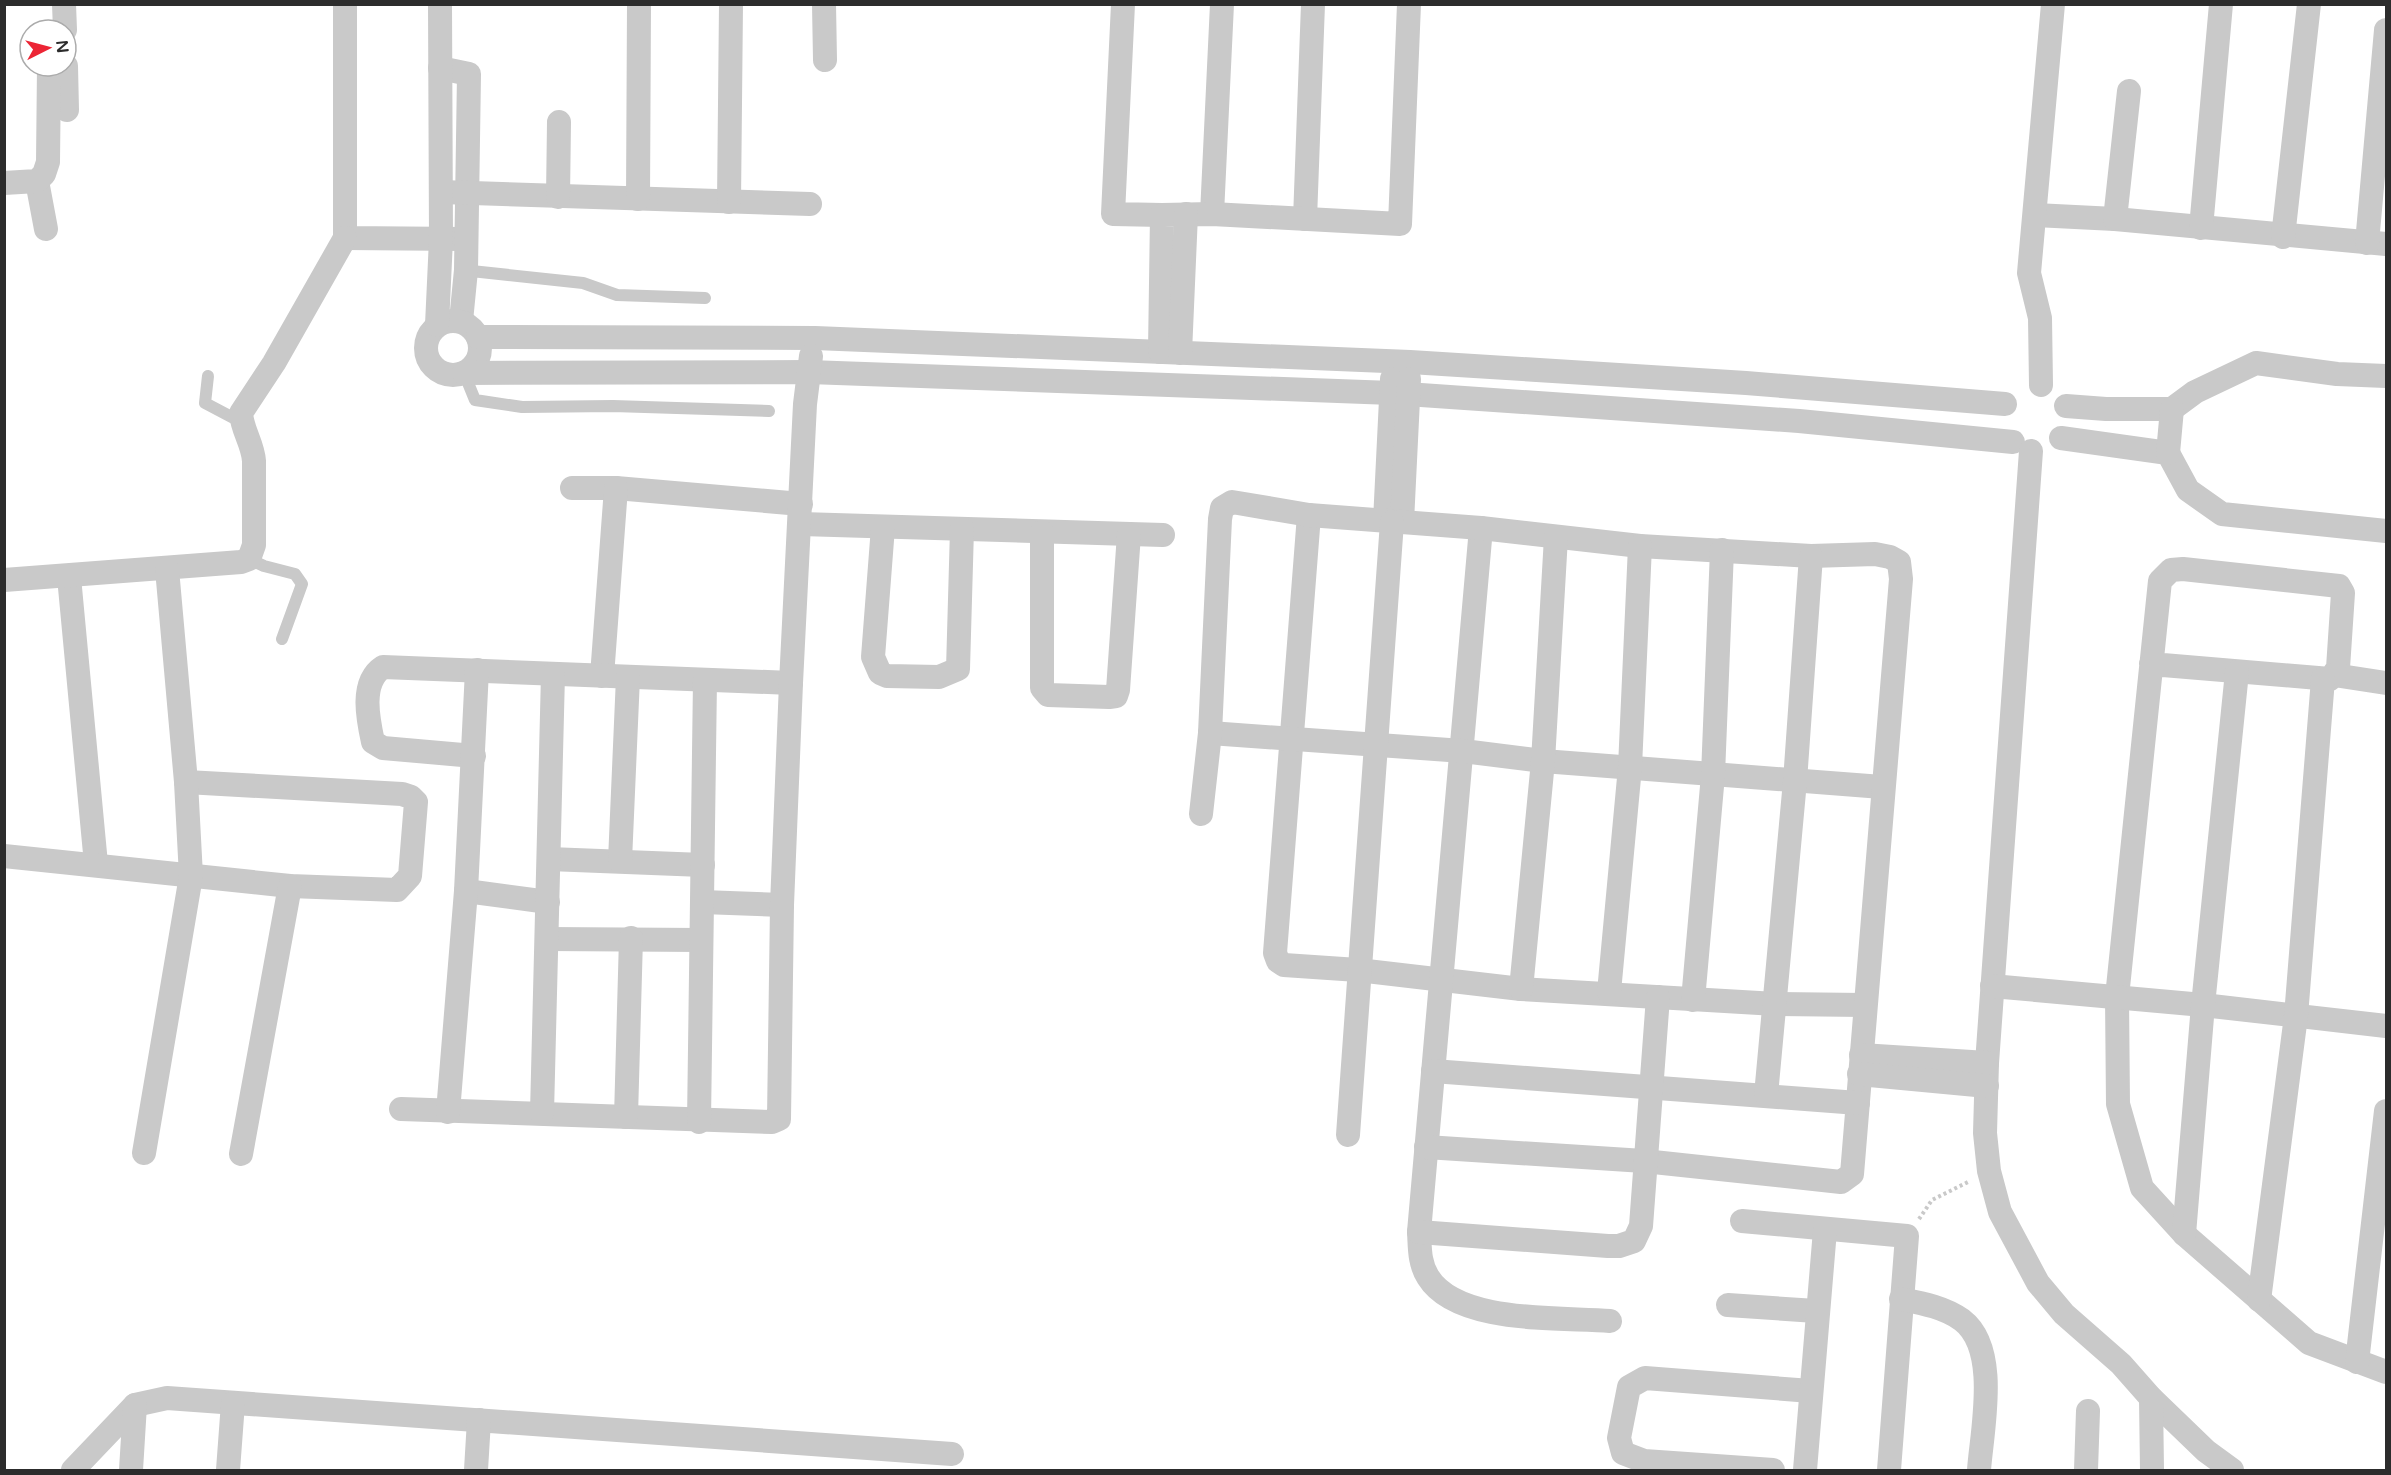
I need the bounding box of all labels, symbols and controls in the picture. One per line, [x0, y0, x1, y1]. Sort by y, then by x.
north arrow [18, 18, 78, 78]
text: N [51, 39, 73, 54]

